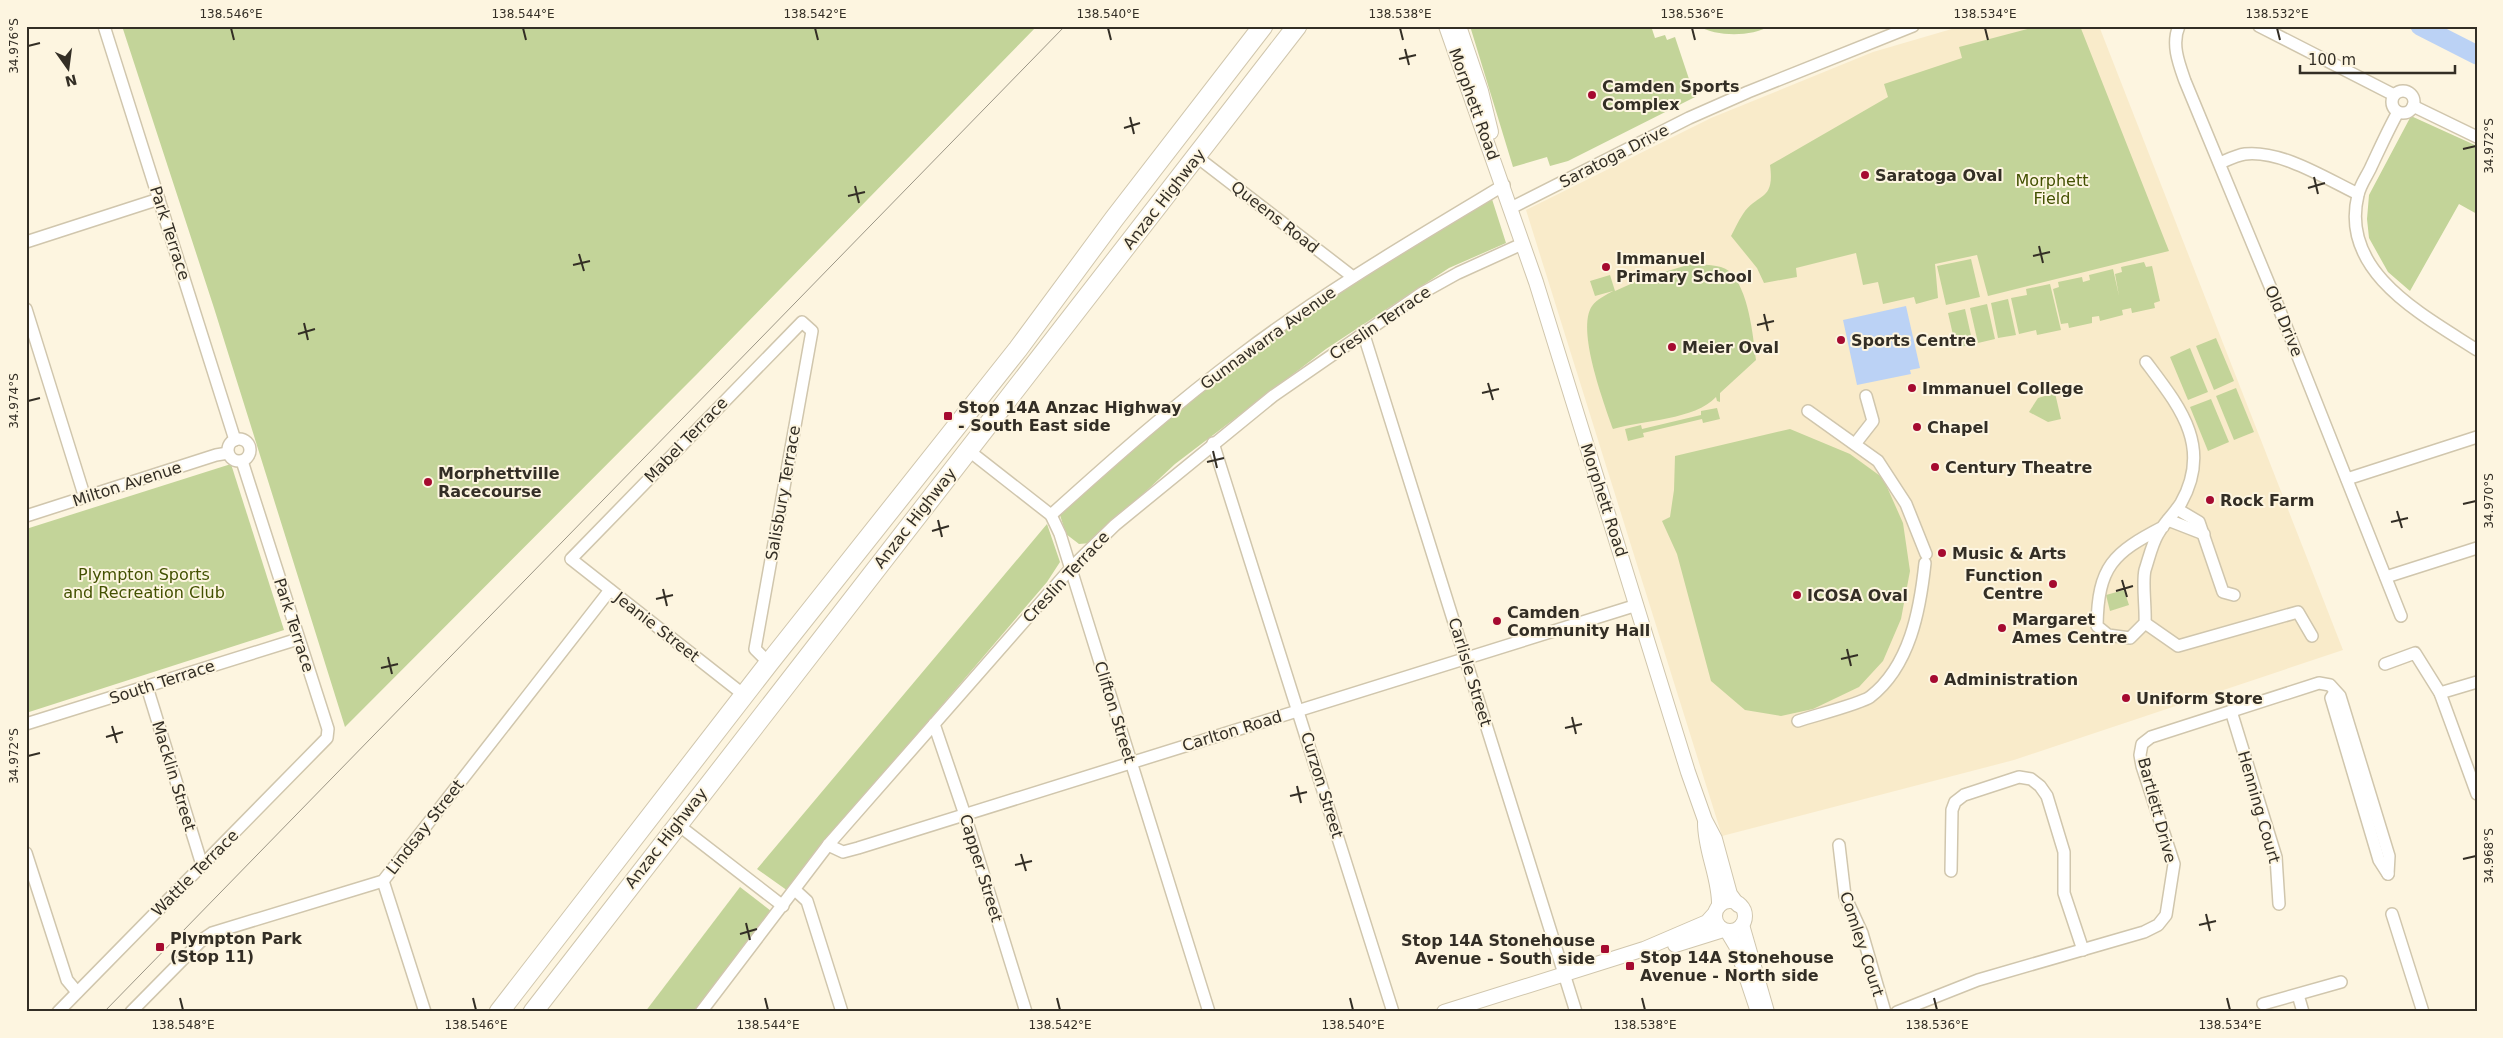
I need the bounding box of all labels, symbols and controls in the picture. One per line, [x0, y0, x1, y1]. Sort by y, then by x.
text: 138.546°E [199, 7, 263, 21]
text: 138.544°E [491, 7, 555, 21]
text: 138.542°E [783, 7, 847, 21]
text: 138.540°E [1076, 7, 1140, 21]
text: 138.538°E [1368, 7, 1432, 21]
text: 138.536°E [1660, 7, 1724, 21]
text: 138.534°E [1953, 7, 2017, 21]
text: 138.532°E [2245, 7, 2309, 21]
text: 34.976°S [7, 18, 21, 74]
north arrow [42, 42, 92, 92]
scale bar [2300, 42, 2456, 74]
street label: Morphett Road [1445, 45, 1503, 163]
text: 100 m [2308, 51, 2356, 69]
text: N [64, 71, 79, 90]
place label: Camden Sports Complex [1602, 77, 1740, 114]
marker: Camden Sports Complex [1586, 89, 1598, 101]
text: 34.972°S [2482, 118, 2496, 174]
street label: Saratoga Drive [1556, 120, 1672, 192]
street label: Anzac Highway [1119, 145, 1209, 253]
place label: Saratoga Oval [1875, 166, 2003, 185]
marker: Saratoga Oval [1859, 169, 1871, 181]
park label: Morphett Field [2016, 171, 2088, 208]
street label: Queens Road [1227, 177, 1323, 257]
street label: Park Terrace [146, 184, 194, 282]
place label: Immanuel Primary School [1616, 249, 1752, 286]
marker: Immanuel Primary School [1600, 261, 1612, 273]
street label: Gunnawarra Avenue [1197, 282, 1339, 394]
street label: Creslin Terrace [1326, 282, 1434, 364]
street label: Old Drive [2261, 283, 2307, 359]
place label: Sports Centre [1851, 331, 1976, 350]
marker: Sports Centre [1835, 334, 1847, 346]
place label: Meier Oval [1682, 338, 1779, 357]
marker: Meier Oval [1666, 341, 1678, 353]
text: 34.974°S [7, 373, 21, 429]
place label: Immanuel College [1922, 379, 2084, 398]
marker: Immanuel College [1906, 382, 1918, 394]
street label: Mabel Terrace [640, 393, 732, 487]
place label: Stop 14A Anzac Highway - South East side [958, 398, 1182, 435]
marker: Stop 14A Anzac Highway - South East side [942, 410, 954, 422]
place label: Chapel [1927, 418, 1989, 437]
marker: Chapel [1911, 421, 1923, 433]
street label: Salisbury Terrace [762, 424, 804, 562]
street label: Morphett Road [1577, 441, 1631, 559]
street label: Milton Avenue [70, 457, 184, 511]
place label: Century Theatre [1945, 458, 2092, 477]
marker: Century Theatre [1929, 461, 1941, 473]
place label: Morphettville Racecourse [438, 464, 560, 501]
street label: Anzac Highway [870, 464, 960, 572]
text: 34.970°S [2482, 473, 2496, 529]
marker: Morphettville Racecourse [422, 476, 434, 488]
place label: Rock Farm [2220, 491, 2314, 510]
marker: Rock Farm [2204, 494, 2216, 506]
street label: Creslin Terrace [1019, 527, 1113, 627]
place label: Music & Arts [1952, 544, 2066, 563]
marker: Music & Arts [1936, 547, 1948, 559]
park label: Plympton Sports and Recreation Club [63, 565, 225, 602]
place label: Function Centre [1965, 566, 2043, 603]
street label: Park Terrace [270, 576, 318, 674]
marker: Function Centre [2047, 578, 2059, 590]
place label: ICOSA Oval [1807, 586, 1908, 605]
street label: Jeanie Street [610, 587, 703, 666]
marker: ICOSA Oval [1791, 589, 1803, 601]
place label: Camden Community Hall [1507, 603, 1650, 640]
place label: Margaret Ames Centre [2012, 610, 2128, 647]
street label: Carlisle Street [1444, 615, 1496, 729]
marker: Camden Community Hall [1491, 615, 1503, 627]
marker: Margaret Ames Centre [1996, 622, 2008, 634]
street label: South Terrace [107, 656, 217, 708]
street label: Clifton Street [1091, 659, 1139, 765]
place label: Administration [1944, 670, 2078, 689]
marker: Administration [1928, 673, 1940, 685]
place label: Uniform Store [2136, 689, 2263, 708]
marker: Uniform Store [2120, 692, 2132, 704]
street label: Carlton Road [1180, 707, 1284, 755]
street label: Macklin Street [148, 719, 200, 833]
text: 34.972°S [7, 728, 21, 784]
street label: Curzon Street [1297, 730, 1347, 840]
street label: Henning Court [2234, 749, 2284, 865]
street label: Bartlett Drive [2134, 755, 2180, 865]
street label: Lindsay Street [382, 776, 468, 878]
street label: Anzac Highway [621, 784, 711, 892]
street label: Capper Street [956, 812, 1006, 924]
street label: Wattle Terrace [148, 826, 242, 920]
text: 34.968°S [2482, 828, 2496, 884]
street label: Comley Court [1836, 889, 1888, 999]
place label: Plympton Park (Stop 11) [170, 929, 302, 966]
place label: Stop 14A Stonehouse Avenue - South side [1401, 931, 1595, 968]
marker: Plympton Park (Stop 11) [154, 941, 166, 953]
marker: Stop 14A Stonehouse Avenue - South side [1599, 943, 1611, 955]
place label: Stop 14A Stonehouse Avenue - North side [1640, 948, 1834, 985]
marker: Stop 14A Stonehouse Avenue - North side [1624, 960, 1636, 972]
text: 138.548°E [151, 1018, 215, 1032]
text: 138.546°E [444, 1018, 508, 1032]
text: 138.544°E [736, 1018, 800, 1032]
text: 138.542°E [1028, 1018, 1092, 1032]
text: 138.540°E [1321, 1018, 1385, 1032]
text: 138.538°E [1613, 1018, 1677, 1032]
text: 138.536°E [1905, 1018, 1969, 1032]
text: 138.534°E [2198, 1018, 2262, 1032]

